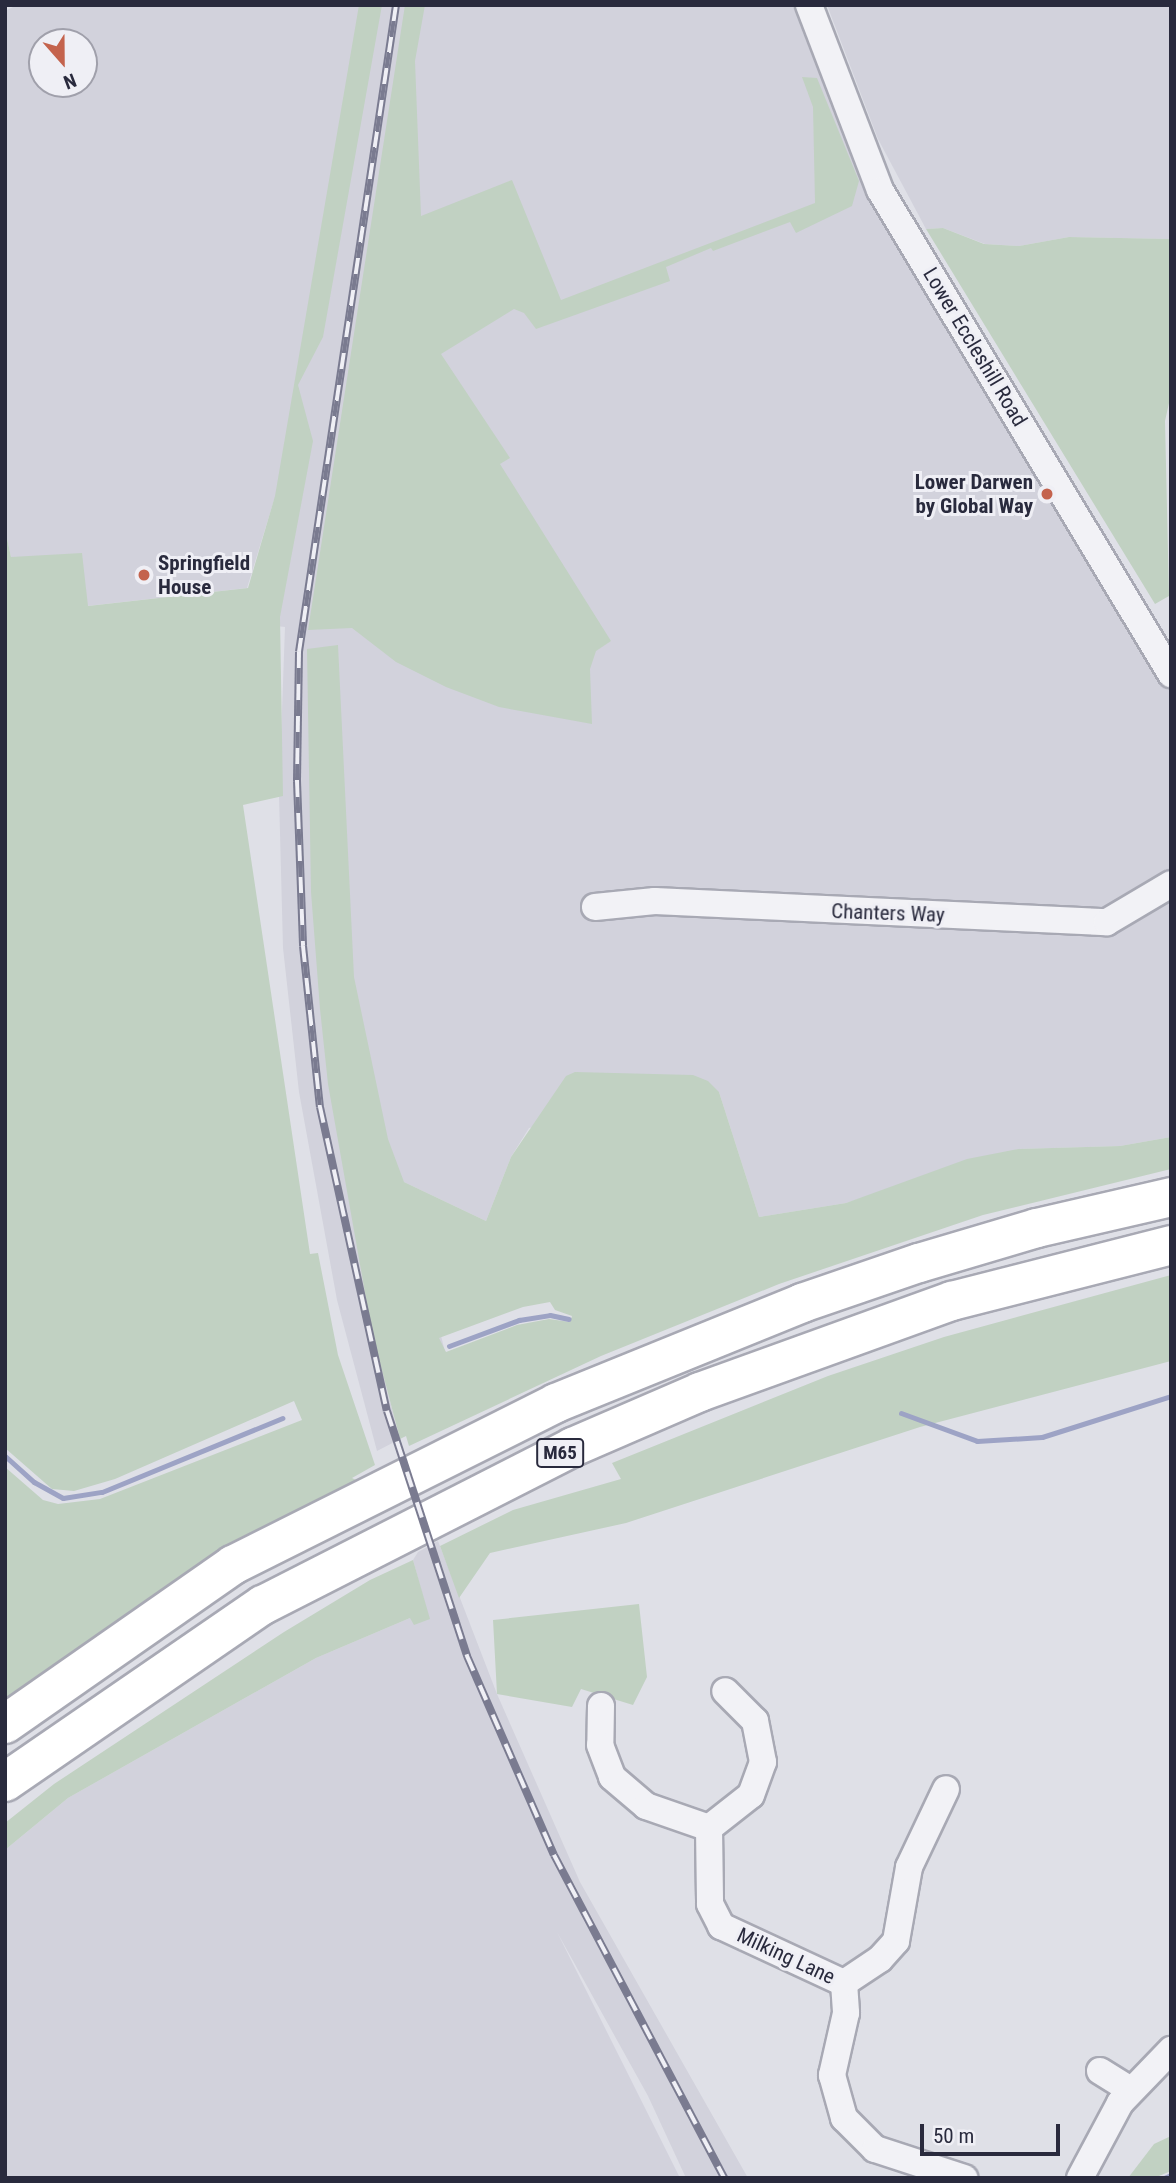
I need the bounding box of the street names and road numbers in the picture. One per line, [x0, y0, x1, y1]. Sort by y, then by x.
street label: Lower Eccleshill Road [918, 263, 1032, 431]
street label: Chanters Way [831, 898, 945, 928]
road number: M65 [536, 1438, 584, 1469]
street label: Milking Lane [733, 1922, 839, 1990]

